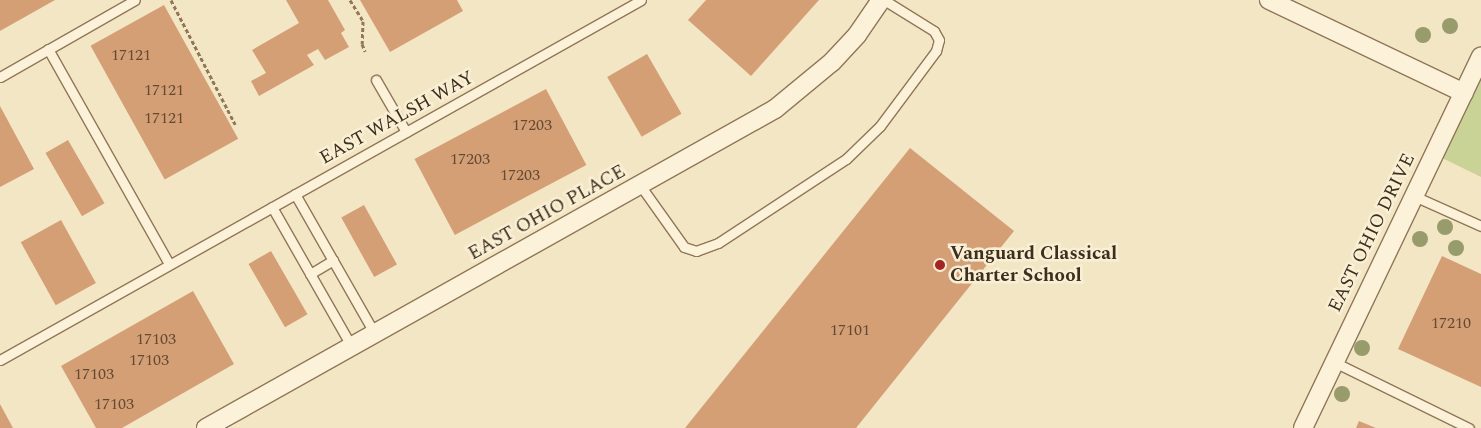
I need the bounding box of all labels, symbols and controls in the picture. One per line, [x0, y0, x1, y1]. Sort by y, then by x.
house number: 17121 [111, 45, 151, 65]
street label: EAST WALSH WAY [316, 66, 478, 170]
house number: 17121 [144, 80, 184, 100]
house number: 17121 [144, 108, 184, 128]
house number: 17203 [512, 115, 552, 135]
house number: 17203 [450, 149, 490, 169]
street label: EAST OHIO DRIVE [1324, 150, 1420, 316]
street label: EAST OHIO PLACE [464, 160, 630, 266]
house number: 17203 [500, 165, 540, 185]
place label: Vanguard Classical Charter School [950, 243, 1117, 287]
marker: Vanguard Classical Charter School [934, 259, 946, 271]
house number: 17210 [1431, 313, 1471, 333]
house number: 17101 [830, 320, 870, 340]
house number: 17103 [136, 329, 176, 349]
house number: 17103 [129, 350, 169, 370]
house number: 17103 [74, 364, 114, 384]
house number: 17103 [94, 394, 134, 414]

